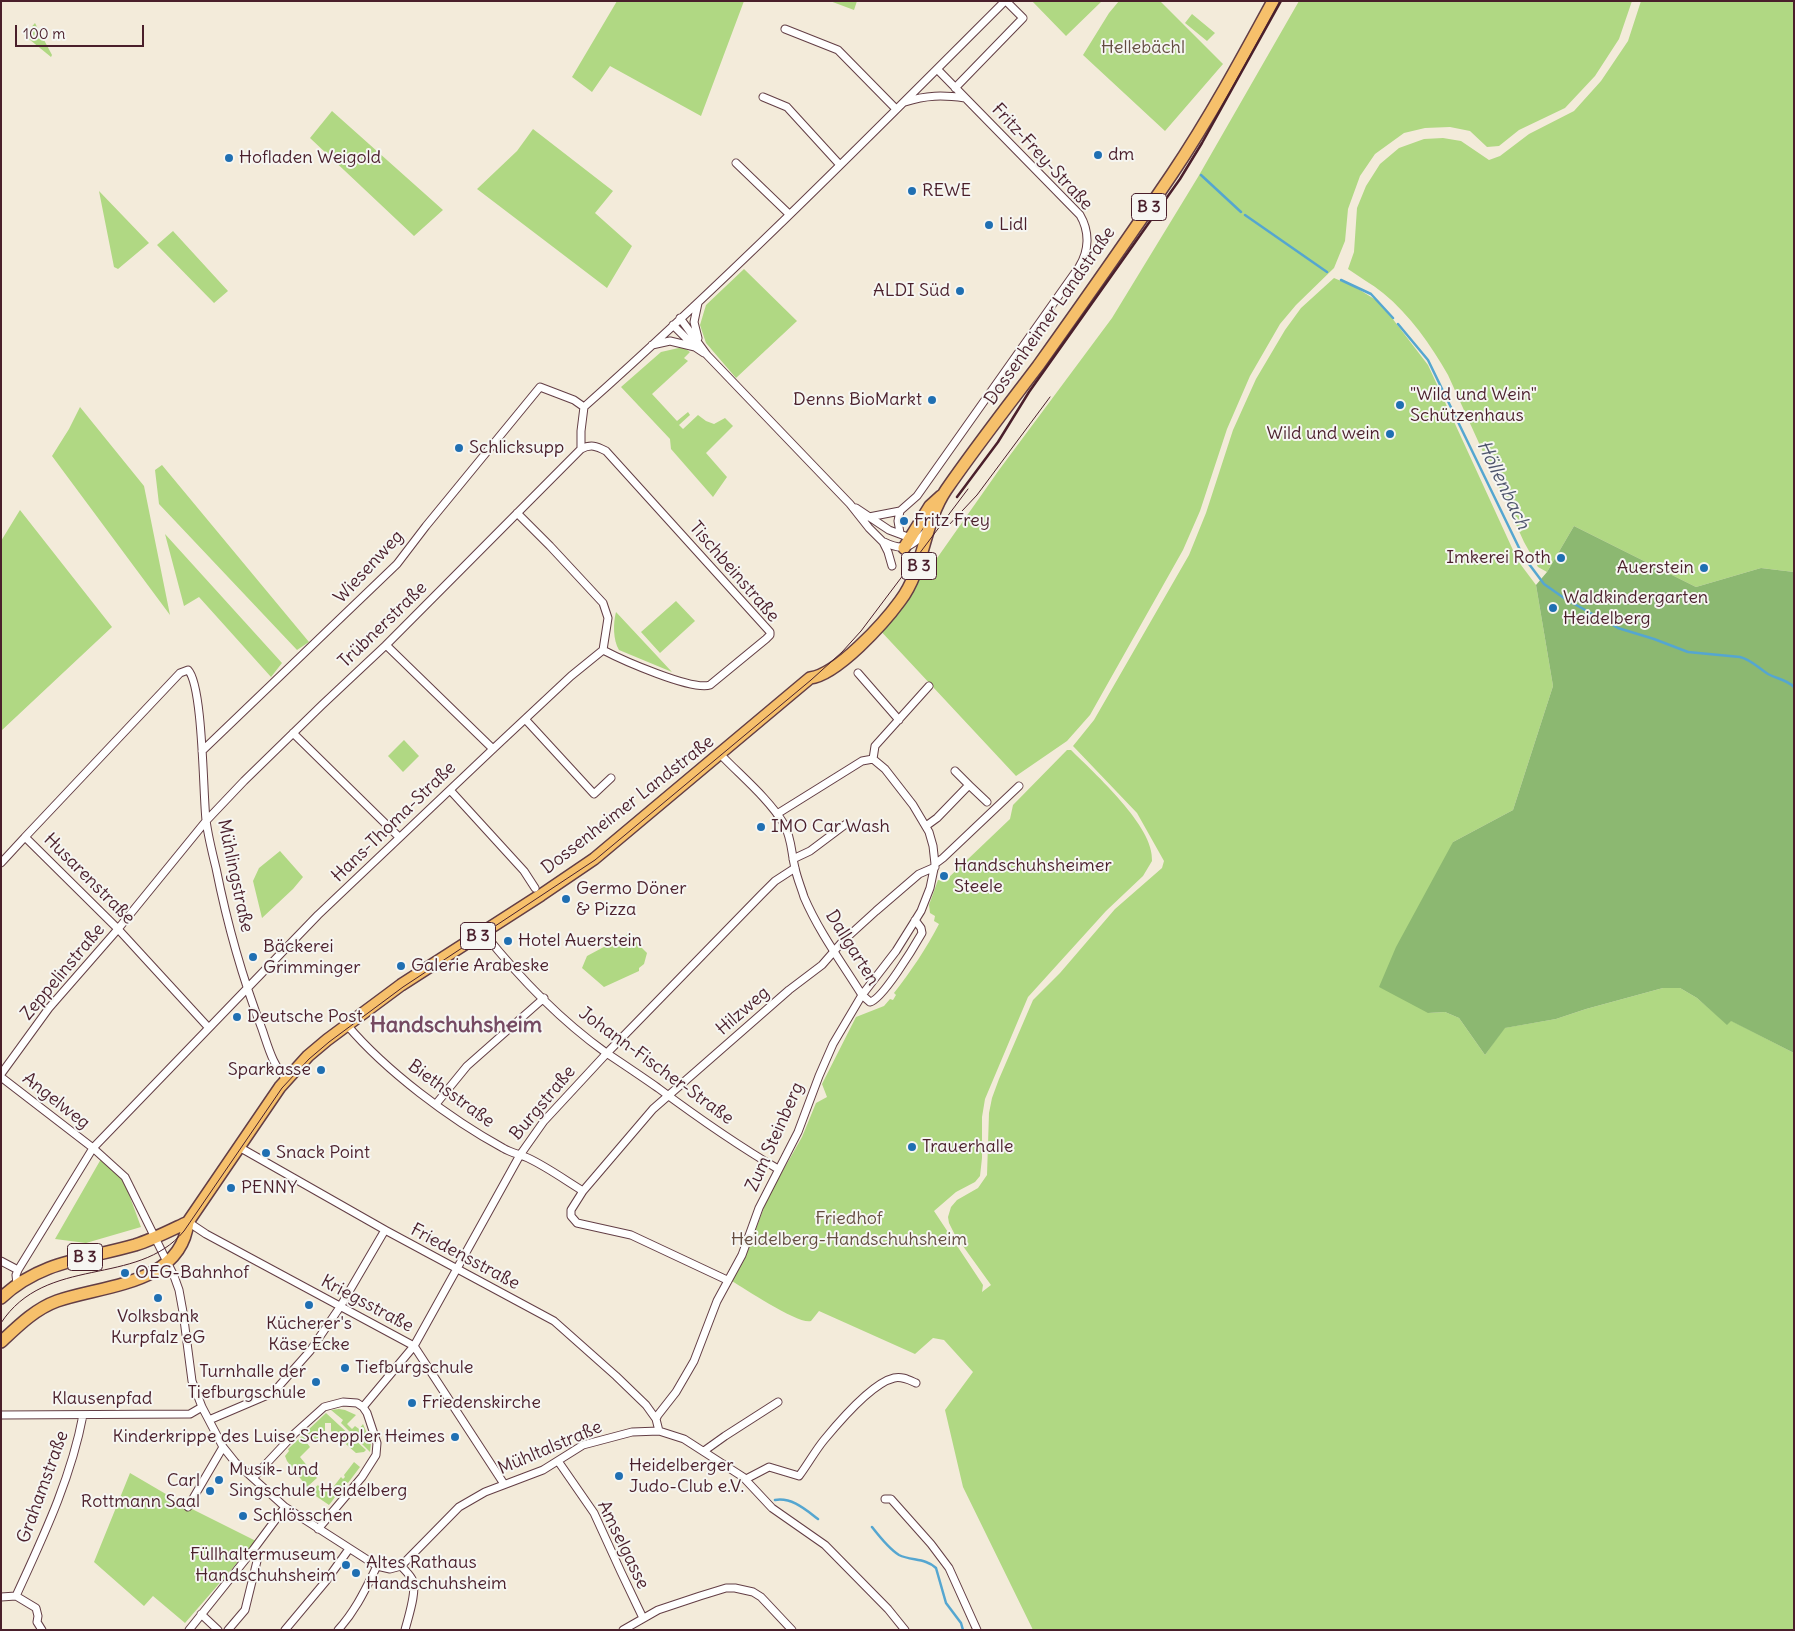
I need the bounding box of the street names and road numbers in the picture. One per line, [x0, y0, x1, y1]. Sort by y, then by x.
street label: Fritz-Frey-Straße [987, 99, 1097, 215]
road number: B 3 [1132, 193, 1166, 220]
street label: Dossenheimer Landstraße [980, 223, 1120, 409]
street label: Tischbeinstraße [684, 517, 784, 627]
street label: Wiesenweg [330, 526, 408, 608]
road number: B 3 [902, 552, 936, 580]
street label: Trübnerstraße [334, 577, 432, 673]
street label: Dossenheimer Landstraße [538, 731, 718, 879]
street label: Hans-Thoma-Straße [327, 757, 461, 887]
street label: Mühlingstraße [212, 817, 258, 935]
street label: Husarenstraße [39, 829, 139, 929]
street label: Dallgarten [820, 906, 884, 990]
street label: Zeppelinstraße [16, 919, 110, 1025]
road number: B 3 [460, 922, 496, 949]
street label: Hilzweg [712, 982, 774, 1040]
street label: Johann-Fischer-Straße [574, 1003, 738, 1129]
street label: Biethsstraße [404, 1055, 498, 1133]
street label: Burgstraße [506, 1061, 580, 1145]
street label: Angelweg [18, 1068, 94, 1134]
street label: Zum Steinberg [741, 1079, 809, 1195]
street label: Friedensstraße [407, 1219, 523, 1295]
road number: B 3 [68, 1244, 102, 1270]
street label: Kriegsstraße [317, 1271, 417, 1337]
street label: Klausenpfad [52, 1388, 152, 1410]
street label: Mühltalstraße [495, 1416, 605, 1480]
street label: Grahamstraße [13, 1428, 73, 1546]
street label: Amselgasse [592, 1497, 654, 1593]

